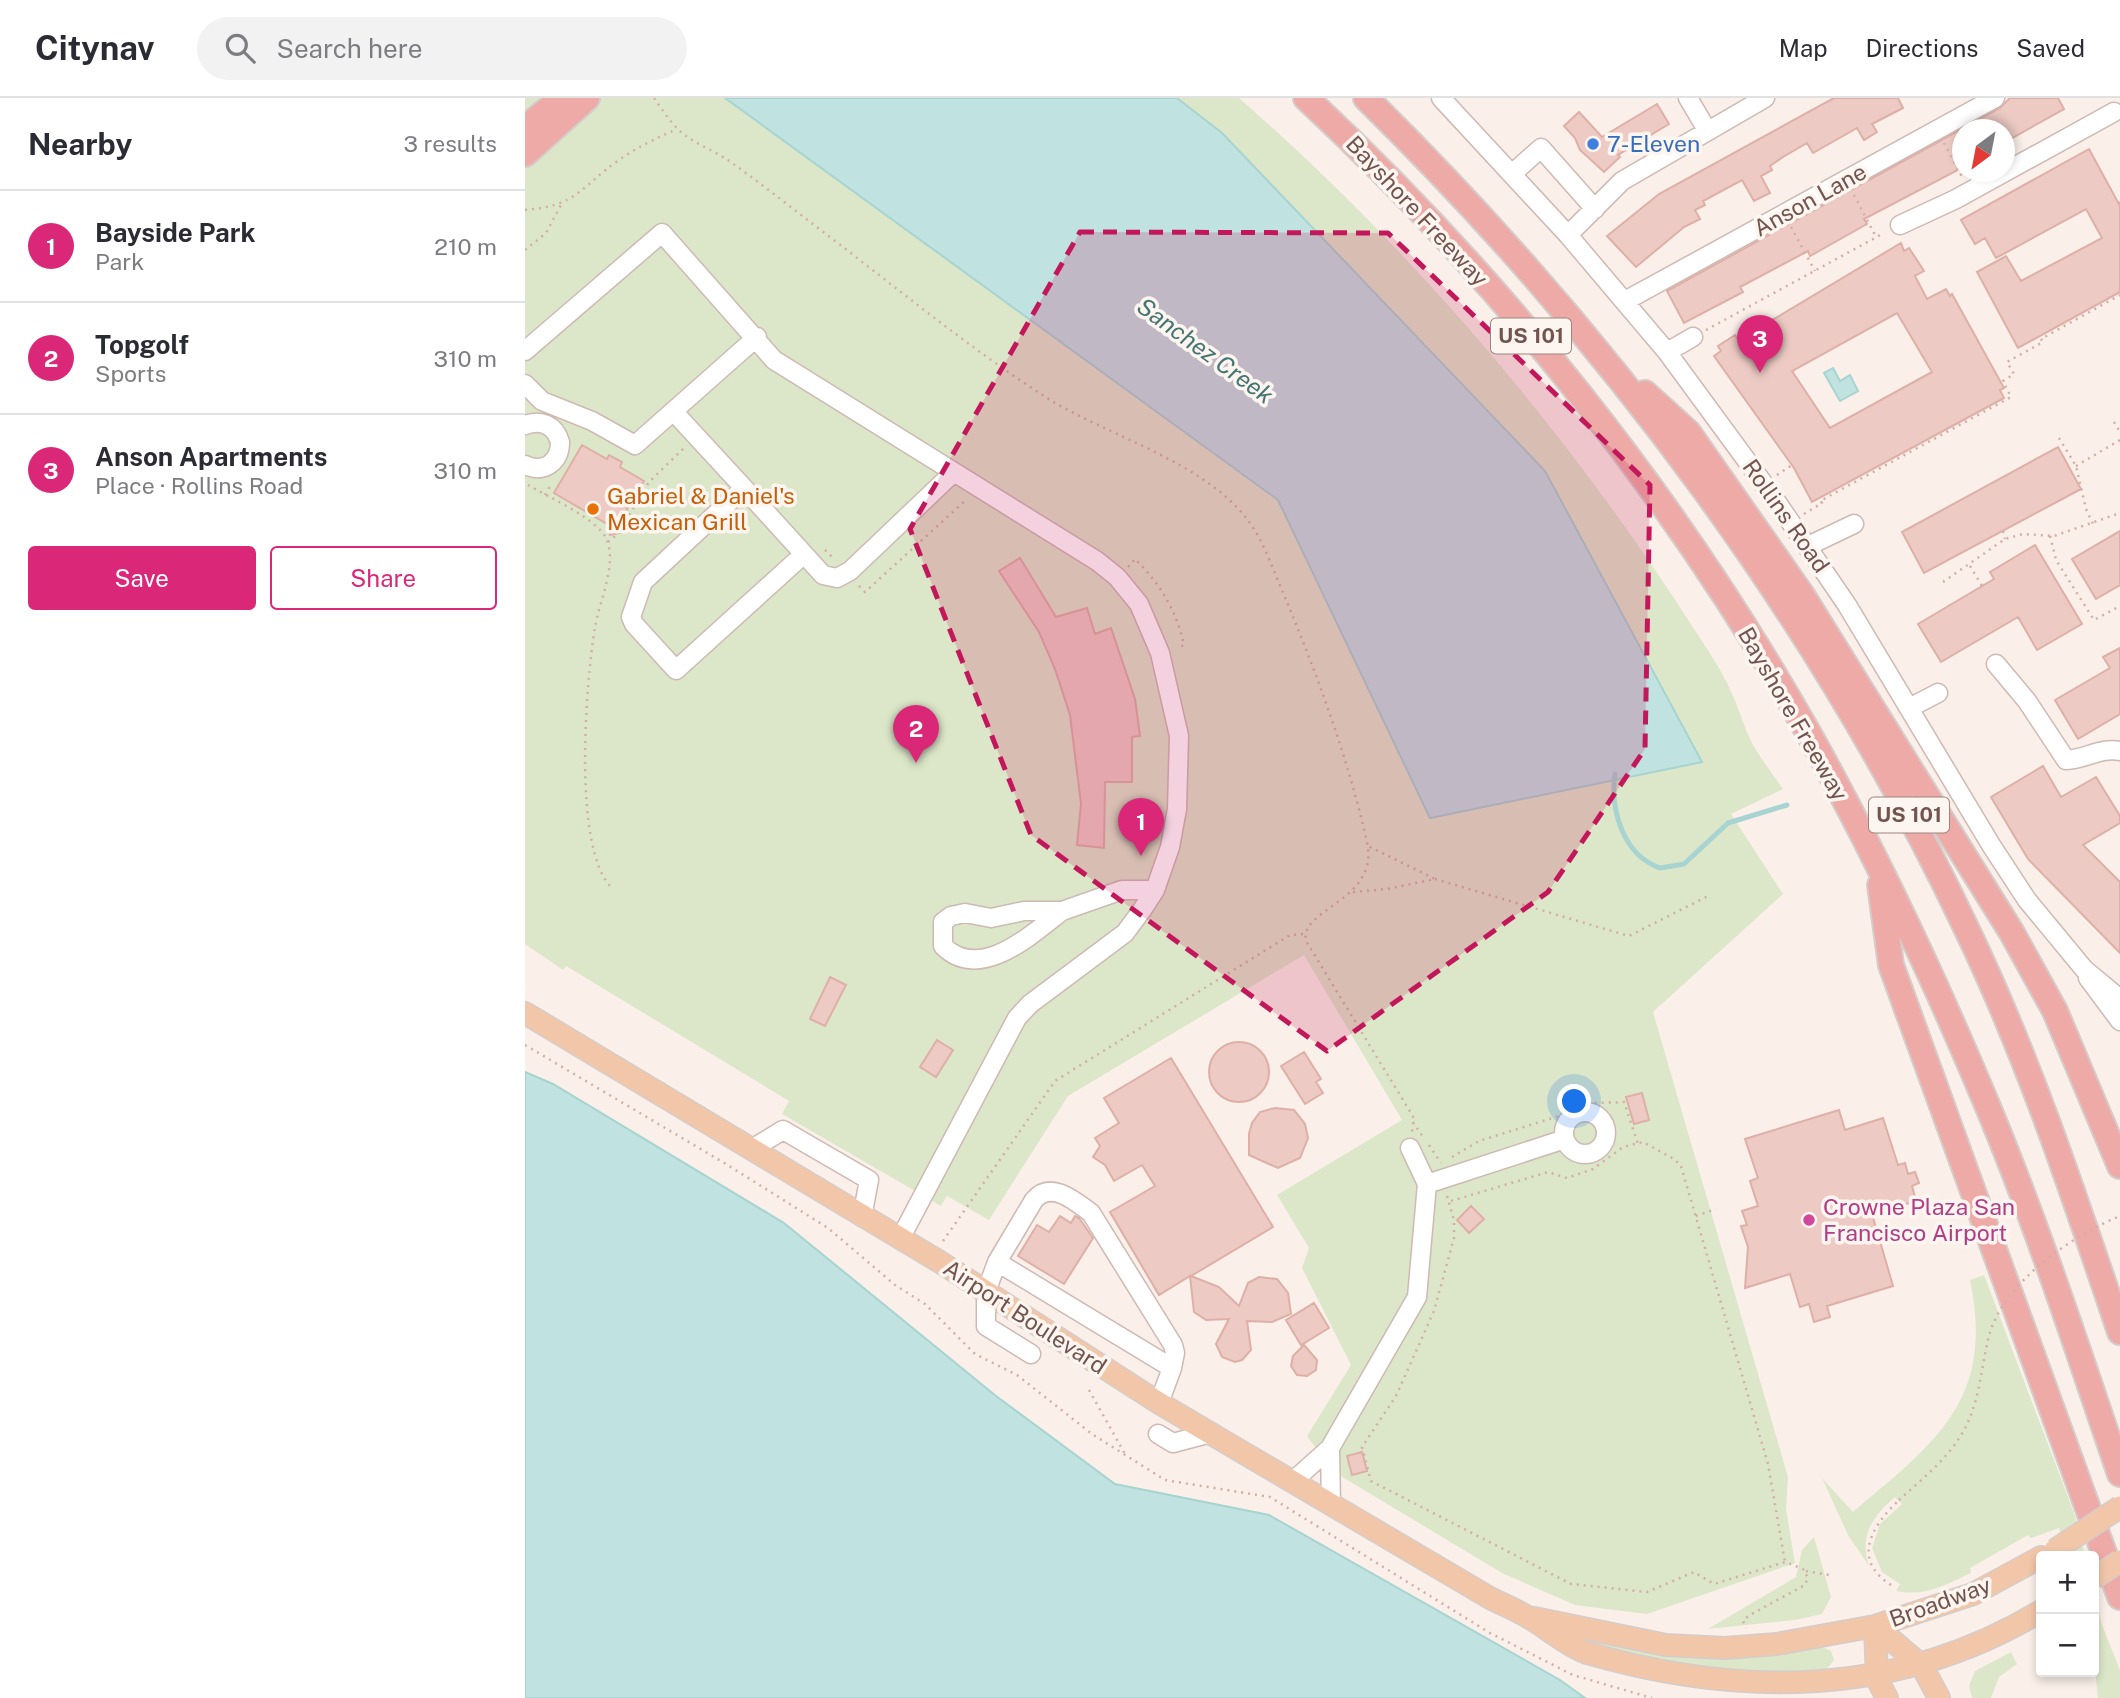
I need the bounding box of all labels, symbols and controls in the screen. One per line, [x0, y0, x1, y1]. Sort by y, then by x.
search box [197, 17, 687, 80]
text: Citynav [35, 29, 155, 67]
icon: search [221, 29, 259, 67]
text: Search here [277, 33, 423, 64]
text: Map [1779, 34, 1828, 62]
text: Directions [1866, 34, 1978, 62]
text: Saved [2016, 34, 2085, 62]
north arrow [1952, 119, 2015, 182]
text: Nearby [28, 126, 132, 162]
text: 3 results [403, 130, 497, 157]
street label: Bayshore Freeway [1341, 130, 1494, 291]
place label: 7-Eleven [1607, 130, 1700, 157]
marker: 7-Eleven [1585, 136, 1601, 152]
street label: Anson Lane [1749, 157, 1871, 242]
text: Bayside Park [95, 217, 256, 248]
text: 1 [46, 233, 56, 260]
text: 210 m [434, 233, 497, 260]
text: Park [95, 248, 144, 275]
water label: Sanchez Creek [1132, 291, 1279, 409]
pin: 3 [1737, 315, 1783, 373]
road number: US 101 [1491, 318, 1571, 354]
text: Topgolf [95, 329, 189, 360]
text: 2 [44, 345, 58, 372]
text: 310 m [434, 345, 497, 372]
text: Sports [95, 360, 166, 387]
text: Anson Apartments [95, 441, 328, 472]
street label: Rollins Road [1737, 454, 1835, 578]
text: 3 [43, 457, 59, 484]
text: 310 m [434, 457, 497, 484]
text: Place · Rollins Road [95, 472, 303, 499]
place label: Gabriel & Daniel's Mexican Grill [607, 482, 795, 535]
marker: Gabriel & Daniel's Mexican Grill [585, 501, 601, 517]
button: Save [28, 546, 256, 610]
button: Share [270, 546, 497, 610]
street label: Bayshore Freeway [1733, 622, 1854, 805]
pin: 2 [893, 705, 939, 763]
pin: 1 [1118, 798, 1164, 856]
road number: US 101 [1869, 798, 1949, 832]
your location [1557, 1084, 1591, 1118]
place label: Crowne Plaza San Francisco Airport [1823, 1193, 2015, 1246]
marker: Crowne Plaza San Francisco Airport [1801, 1212, 1817, 1228]
street label: Airport Boulevard [939, 1254, 1112, 1379]
map controls [2036, 1551, 2099, 1677]
button: + [2036, 1551, 2099, 1614]
street label: Broadway [1885, 1571, 1994, 1632]
button: − [2036, 1614, 2099, 1677]

